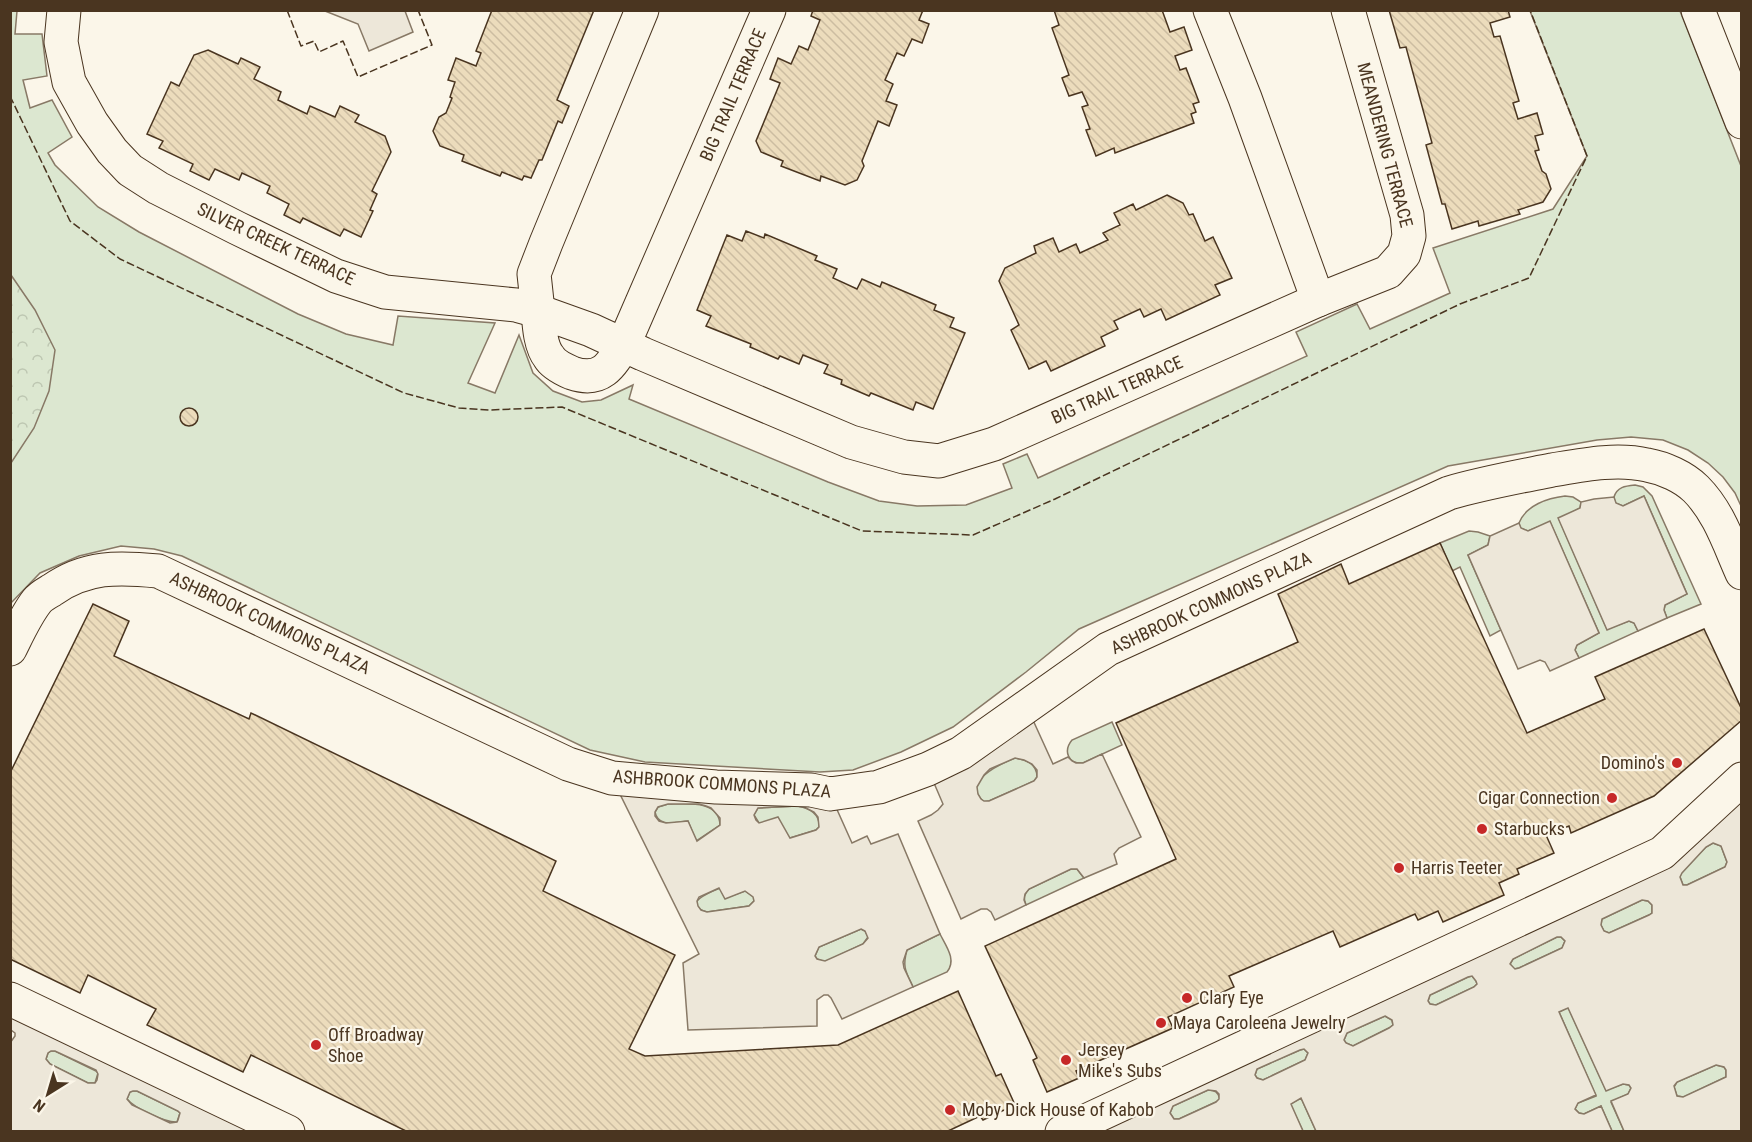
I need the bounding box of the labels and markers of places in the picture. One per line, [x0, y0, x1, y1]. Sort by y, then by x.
place label: Domino's [1601, 752, 1665, 773]
marker: Domino's [1670, 756, 1684, 770]
place label: Cigar Connection [1478, 787, 1600, 808]
marker: Cigar Connection [1605, 791, 1619, 805]
place label: Starbucks [1494, 818, 1565, 839]
marker: Starbucks [1475, 822, 1489, 836]
place label: Harris Teeter [1411, 857, 1503, 878]
marker: Harris Teeter [1392, 861, 1406, 875]
place label: Clary Eye [1199, 987, 1264, 1008]
marker: Clary Eye [1180, 991, 1194, 1005]
place label: Maya Caroleena Jewelry [1173, 1012, 1346, 1033]
marker: Maya Caroleena Jewelry [1154, 1016, 1168, 1030]
place label: Off Broadway Shoe [328, 1024, 424, 1066]
marker: Off Broadway Shoe [309, 1038, 323, 1052]
place label: Jersey Mike's Subs [1078, 1039, 1162, 1081]
marker: Jersey Mike's Subs [1059, 1053, 1073, 1067]
place label: Moby Dick House of Kabob [962, 1099, 1154, 1120]
marker: Moby Dick House of Kabob [943, 1103, 957, 1117]

